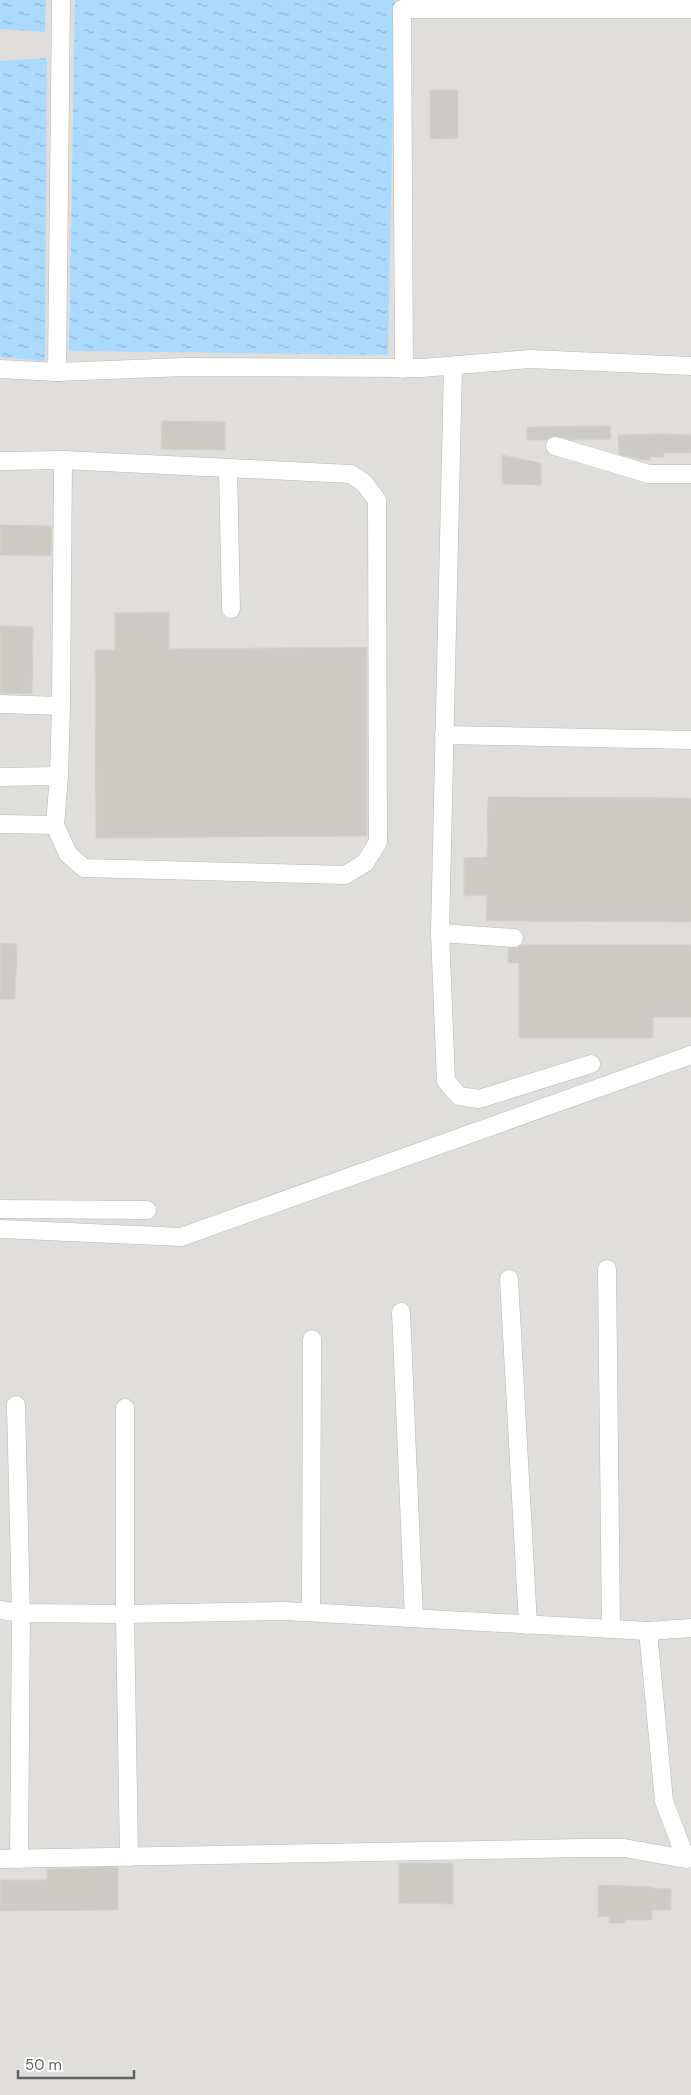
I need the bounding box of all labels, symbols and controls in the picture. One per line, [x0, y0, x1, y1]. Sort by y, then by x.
scale bar [18, 2048, 134, 2080]
text: 50 m [25, 2055, 62, 2075]

